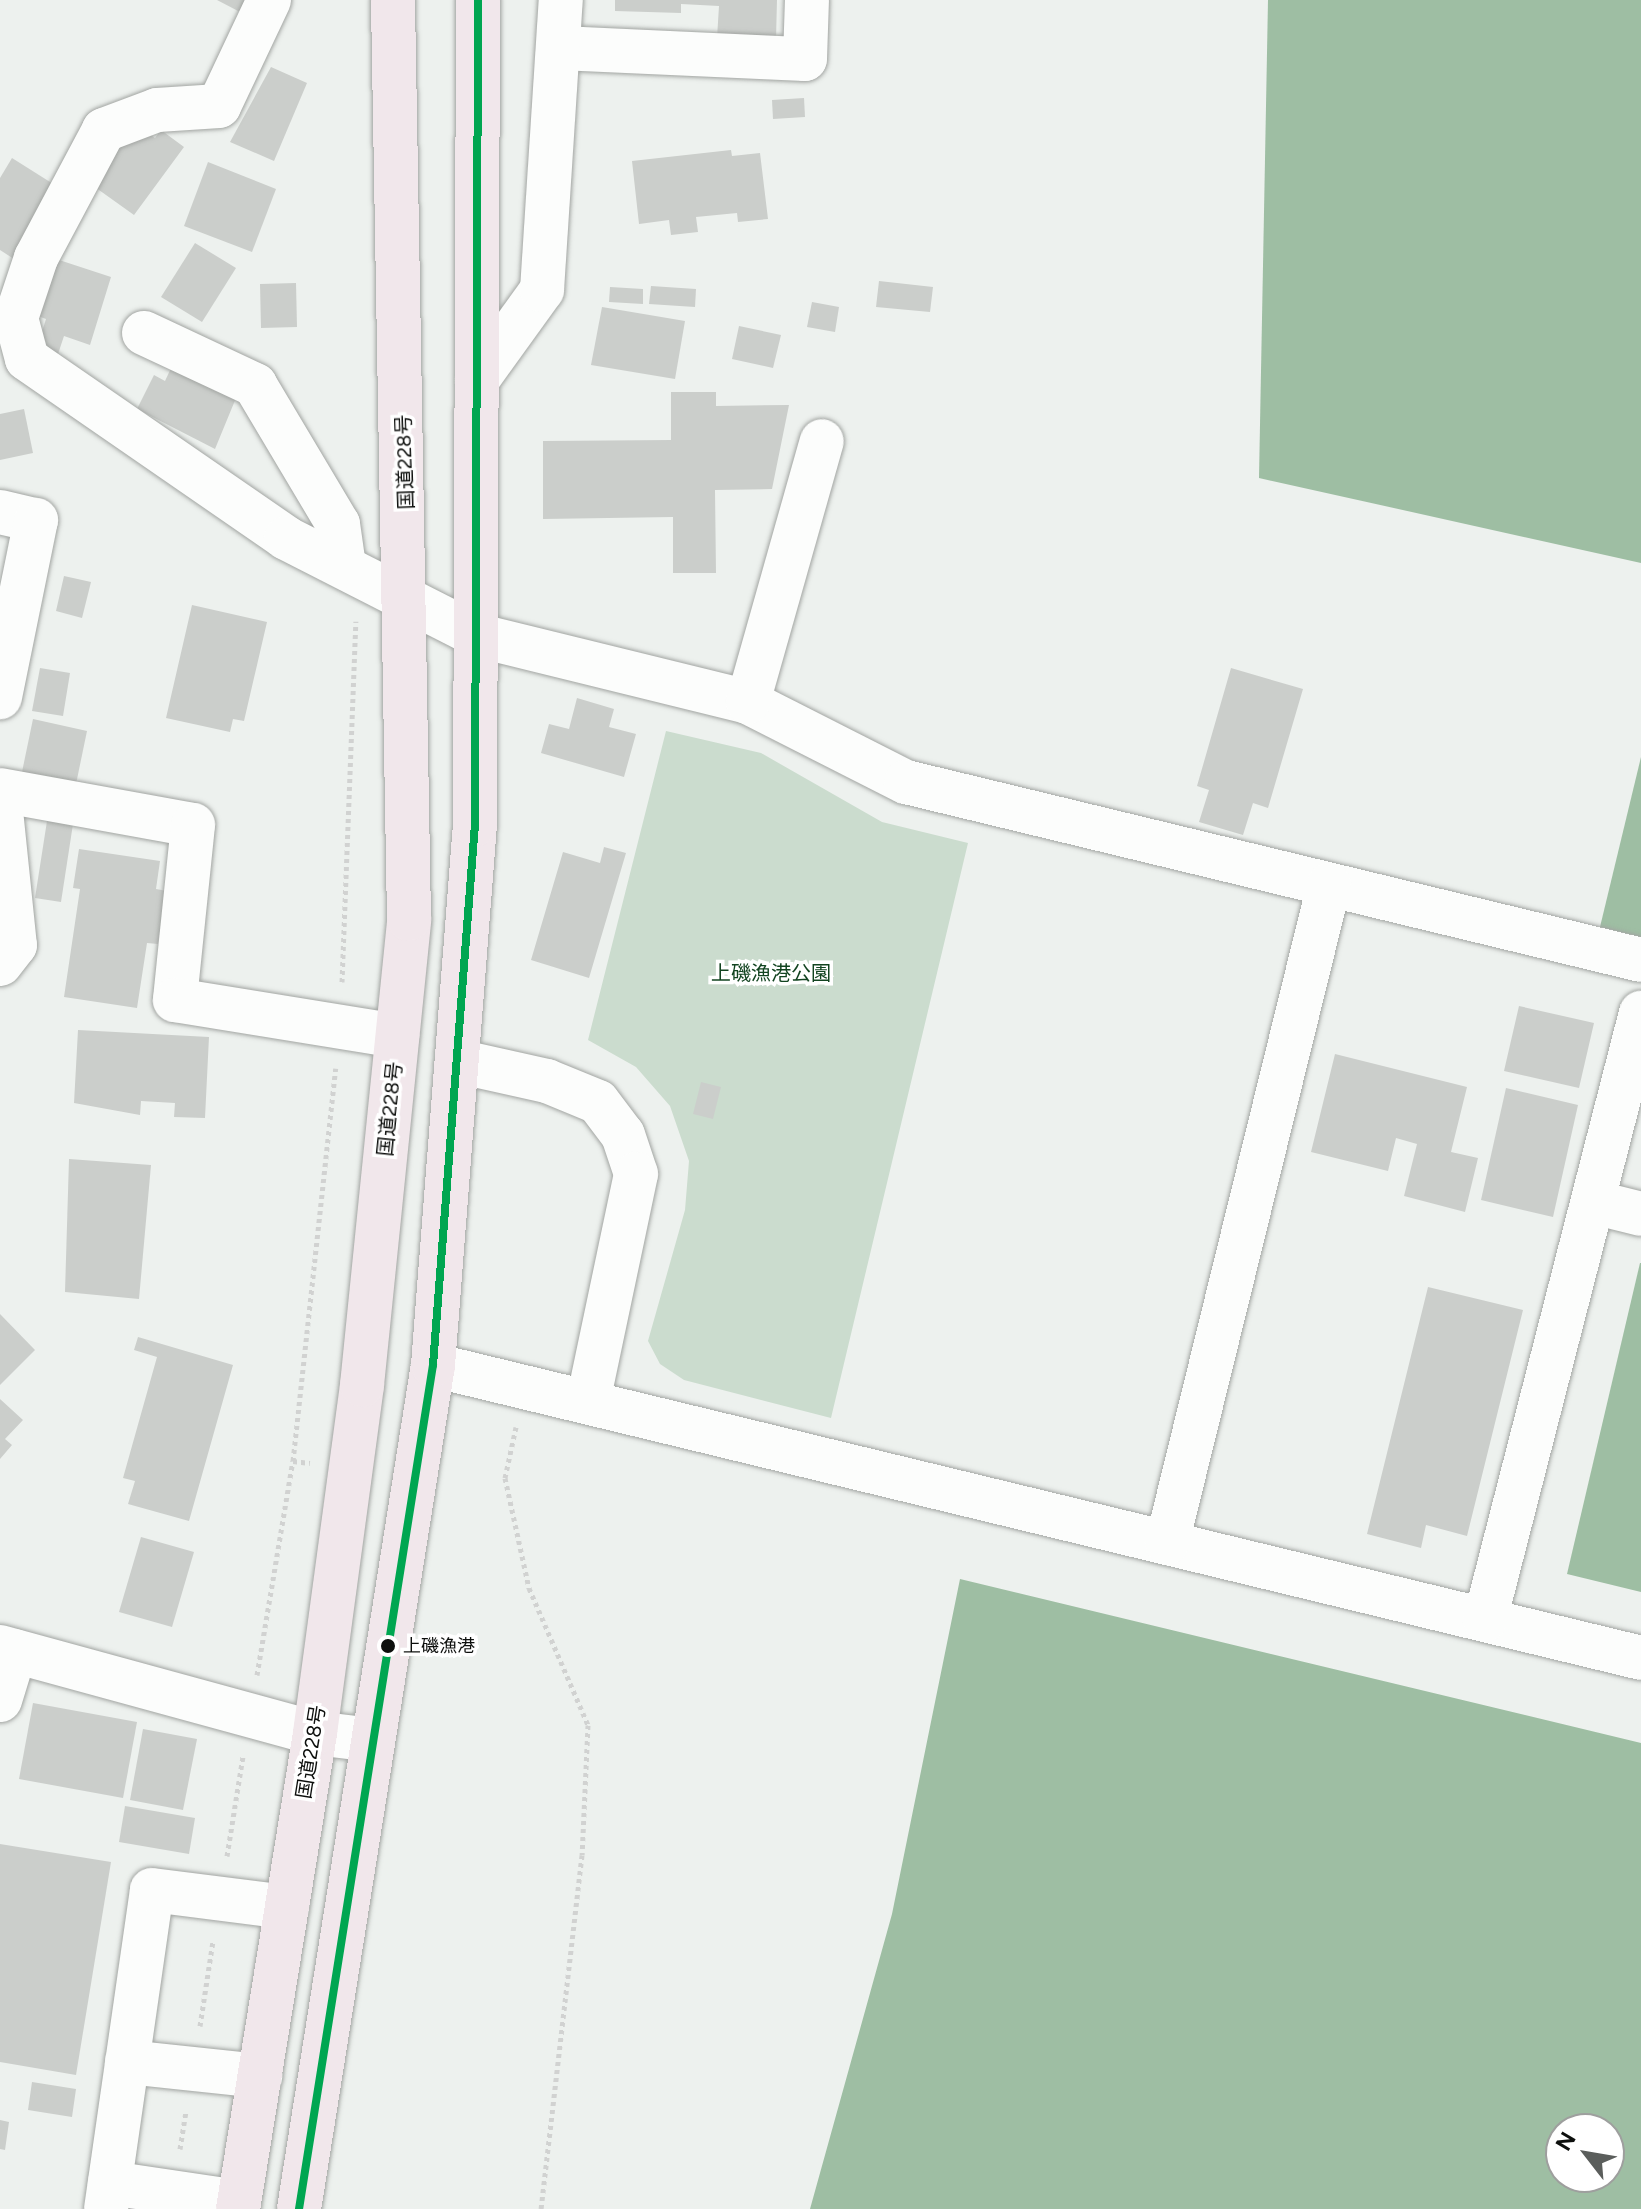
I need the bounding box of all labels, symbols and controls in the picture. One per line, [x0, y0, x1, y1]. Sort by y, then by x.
street label: 国道228号 [391, 414, 419, 510]
park label: 上磯漁港公園 [711, 961, 831, 985]
street label: 国道228号 [373, 1061, 407, 1157]
place label: 上磯漁港 [403, 1635, 475, 1657]
marker: 上磯漁港 [380, 1638, 396, 1654]
street label: 国道228号 [292, 1703, 330, 1801]
north arrow [1545, 2113, 1625, 2193]
text: N [1550, 2127, 1582, 2156]

